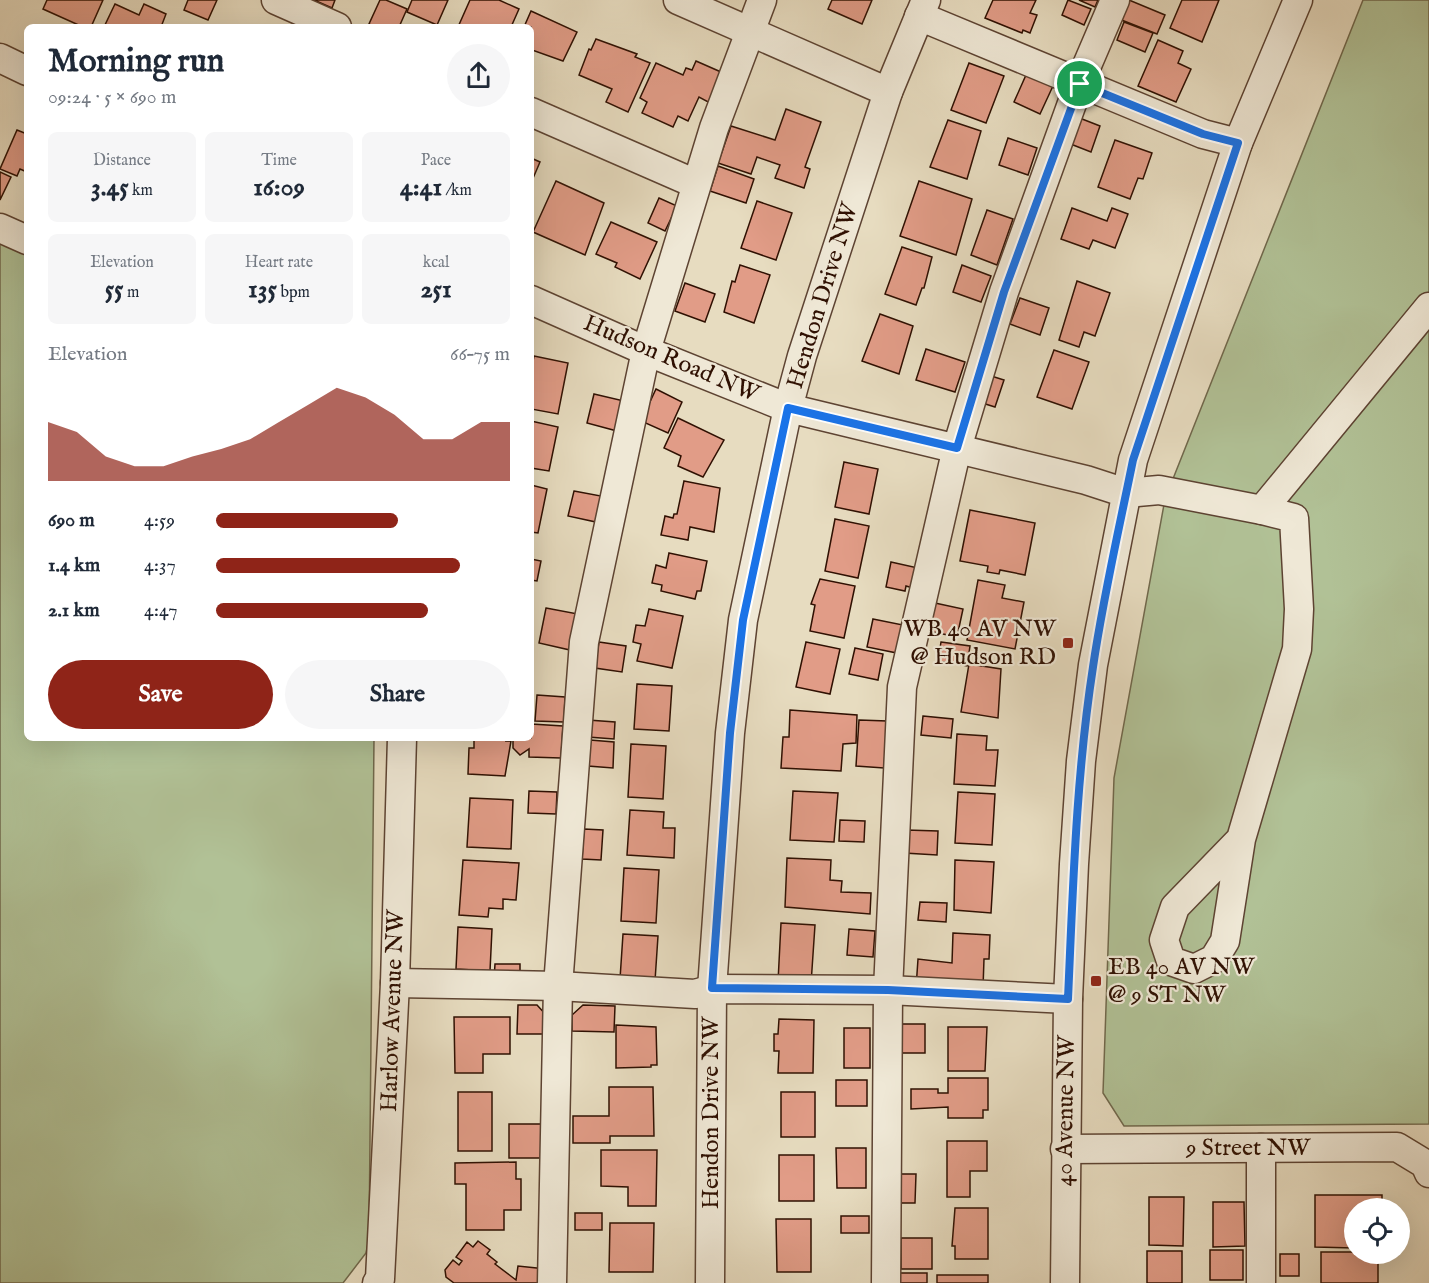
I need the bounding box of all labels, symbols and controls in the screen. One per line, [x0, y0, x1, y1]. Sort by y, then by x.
text: Morning run [48, 41, 224, 83]
button: share [447, 44, 510, 107]
pin [1054, 58, 1105, 109]
icon: arrive [1063, 67, 1096, 100]
text: 09:24 · 5 × 690 m [48, 85, 176, 110]
text: Distance [93, 151, 151, 171]
text: Time [261, 151, 297, 171]
text: Pace [421, 151, 451, 171]
text: 3.45 [91, 171, 129, 204]
text: 16:09 [253, 171, 305, 204]
text: 4:41 [400, 171, 442, 204]
text: km [129, 181, 153, 201]
text: /km [442, 181, 472, 201]
street label: Hendon Drive NW [780, 198, 866, 393]
text: Elevation [90, 253, 154, 273]
text: Heart rate [245, 253, 313, 273]
text: kcal [423, 253, 449, 273]
text: 55 [105, 273, 123, 306]
text: 135 [248, 273, 277, 306]
text: 251 [420, 273, 452, 306]
text: m [123, 283, 139, 303]
text: bpm [277, 283, 310, 303]
street label: Hudson Road NW [578, 308, 765, 410]
text: Elevation [48, 342, 127, 367]
text: 66–75 m [450, 342, 510, 367]
text: 690 m [48, 508, 95, 533]
text: 4:59 [144, 508, 175, 533]
text: 1.4 km [48, 553, 100, 578]
text: 4:37 [144, 553, 176, 578]
text: 2.1 km [48, 598, 100, 623]
text: 4:47 [144, 598, 178, 623]
place label: WB 40 AV NW @ Hudson RD [903, 614, 1057, 673]
marker: WB 40 AV NW @ Hudson RD [1061, 636, 1075, 650]
button: Save [48, 660, 273, 729]
button: Share [285, 660, 510, 729]
street label: Harlow Avenue NW [374, 908, 412, 1113]
place label: EB 40 AV NW @ 9 ST NW [1108, 952, 1255, 1011]
marker: EB 40 AV NW @ 9 ST NW [1089, 974, 1103, 988]
street label: Hendon Drive NW [696, 1016, 727, 1209]
street label: 40 Avenue NW [1049, 1034, 1083, 1187]
street label: 9 Street NW [1185, 1133, 1311, 1164]
map controls [1344, 1198, 1410, 1264]
button: locate [1344, 1198, 1410, 1264]

